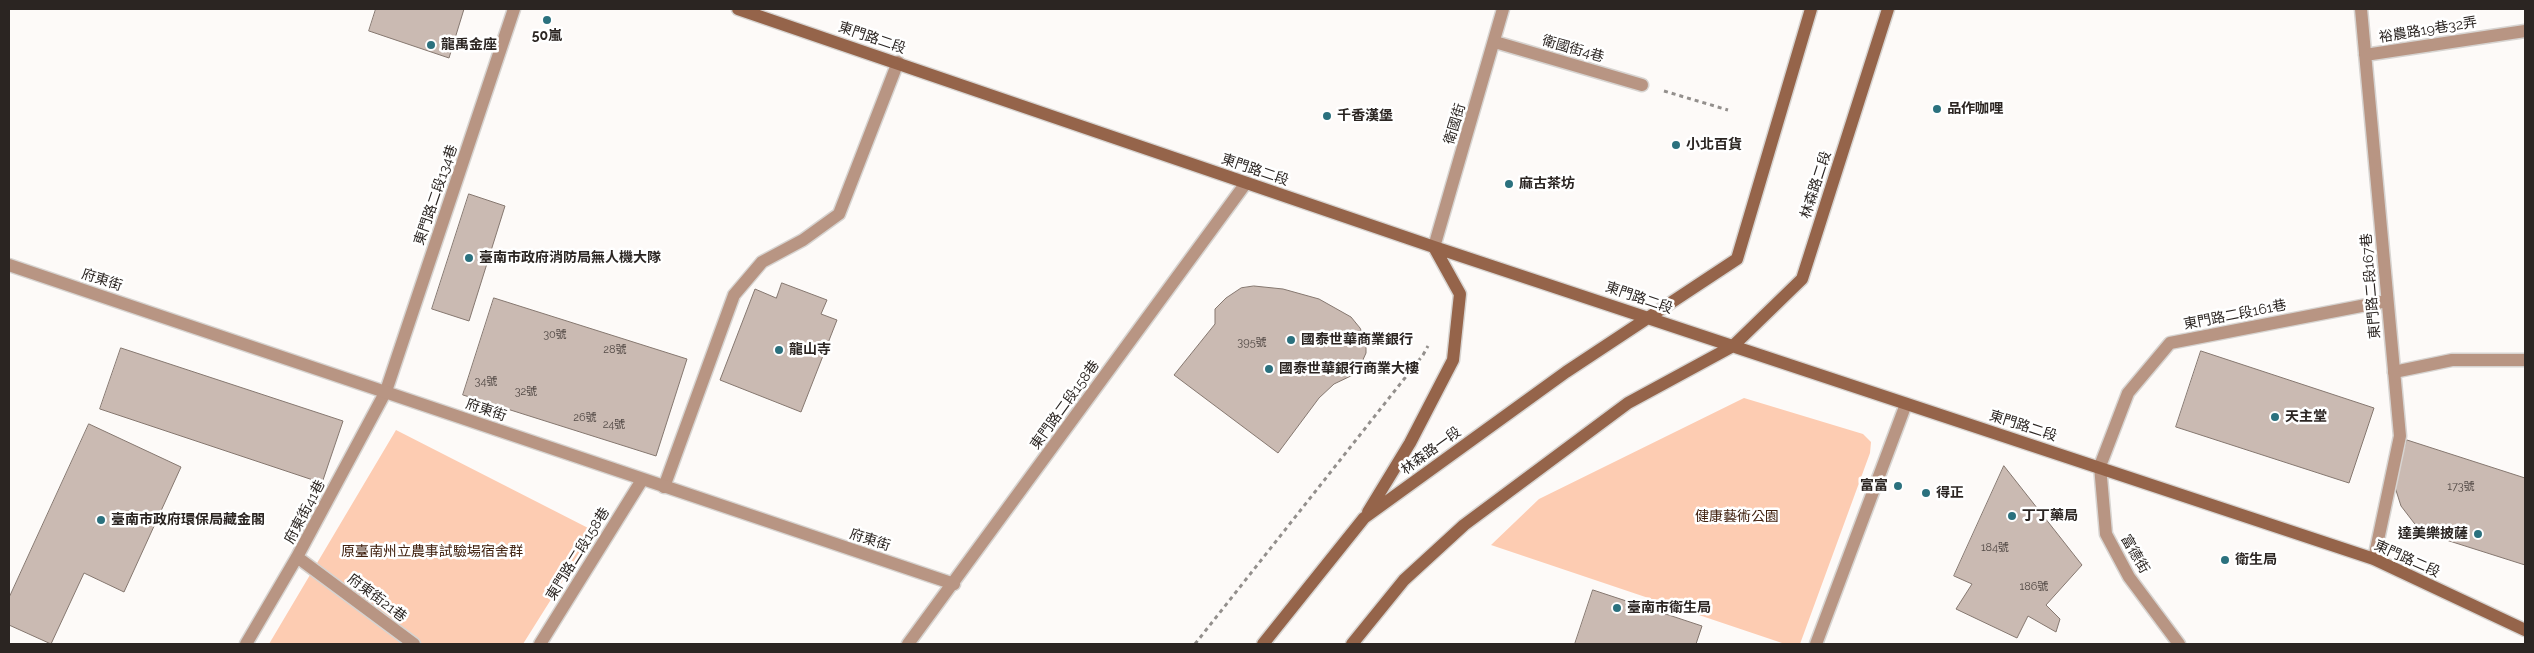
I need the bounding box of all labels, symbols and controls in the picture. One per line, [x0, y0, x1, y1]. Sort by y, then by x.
marker: 50嵐 [541, 14, 553, 26]
street label: 裕農路19巷32弄 [2378, 14, 2478, 46]
street label: 東門路二段 [836, 19, 908, 57]
place label: 50嵐 [532, 28, 562, 44]
street label: 衛國街4巷 [1540, 32, 1606, 66]
place label: 龍禹金座 [441, 37, 497, 53]
marker: 龍禹金座 [425, 39, 437, 51]
street label: 衛國街 [1441, 101, 1469, 147]
place label: 品作咖哩 [1947, 101, 2003, 117]
marker: 品作咖哩 [1931, 103, 1943, 115]
place label: 千香漢堡 [1337, 108, 1393, 124]
marker: 千香漢堡 [1321, 110, 1333, 122]
place label: 小北百貨 [1686, 137, 1742, 153]
marker: 小北百貨 [1670, 139, 1682, 151]
street label: 東門路二段134巷 [411, 143, 461, 247]
street label: 林森路二段 [1797, 149, 1835, 221]
street label: 東門路二段 [1219, 151, 1291, 189]
place label: 麻古茶坊 [1519, 176, 1575, 192]
marker: 麻古茶坊 [1503, 178, 1515, 190]
street label: 東門路二段167巷 [2358, 233, 2384, 339]
place label: 臺南市政府消防局無人機大隊 [479, 250, 661, 266]
marker: 臺南市政府消防局無人機大隊 [463, 252, 475, 264]
street label: 府東街 [79, 266, 125, 294]
street label: 東門路二段 [1603, 279, 1675, 317]
street label: 東門路二段161巷 [2182, 297, 2288, 333]
house number: 30號 [543, 328, 567, 342]
place label: 國泰世華商業銀行 [1301, 332, 1413, 348]
marker: 國泰世華商業銀行 [1285, 334, 1297, 346]
house number: 395號 [1237, 336, 1267, 350]
place label: 龍山寺 [789, 342, 831, 358]
house number: 28號 [603, 343, 627, 357]
marker: 龍山寺 [773, 344, 785, 356]
street label: 東門路二段158巷 [1027, 357, 1103, 453]
place label: 國泰世華銀行商業大樓 [1279, 361, 1419, 377]
marker: 國泰世華銀行商業大樓 [1263, 363, 1275, 375]
house number: 34號 [475, 375, 497, 389]
house number: 32號 [515, 385, 537, 399]
street label: 府東街 [463, 395, 509, 425]
street label: 東門路二段 [1987, 407, 2059, 445]
place label: 天主堂 [2285, 409, 2327, 425]
house number: 26號 [573, 411, 597, 425]
marker: 天主堂 [2269, 411, 2281, 423]
house number: 24號 [603, 418, 625, 432]
street label: 林森路一段 [1398, 424, 1464, 478]
street label: 府東街41巷 [281, 477, 329, 547]
place label: 富富 [1860, 478, 1888, 494]
marker: 富富 [1892, 480, 1904, 492]
house number: 173號 [2447, 480, 2475, 494]
place label: 得正 [1936, 485, 1964, 501]
marker: 得正 [1920, 487, 1932, 499]
street label: 東門路二段158巷 [543, 505, 613, 603]
place label: 丁丁藥局 [2022, 508, 2078, 524]
park label: 健康藝術公園 [1695, 509, 1779, 525]
marker: 丁丁藥局 [2006, 510, 2018, 522]
place label: 臺南市政府環保局藏金閣 [111, 512, 265, 528]
marker: 臺南市政府環保局藏金閣 [95, 514, 107, 526]
street label: 府東街 [847, 526, 893, 554]
place label: 達美樂披薩 [2398, 526, 2468, 542]
marker: 達美樂披薩 [2472, 528, 2484, 540]
street label: 富德街 [2117, 532, 2153, 576]
street label: 東門路二段 [2372, 537, 2442, 581]
house number: 184號 [1981, 541, 2009, 555]
park label: 原臺南州立農事試驗場宿舍群 [341, 544, 523, 560]
place label: 衛生局 [2235, 552, 2277, 568]
marker: 衛生局 [2219, 554, 2231, 566]
street label: 府東街21巷 [344, 570, 410, 626]
house number: 186號 [2020, 580, 2048, 594]
place label: 臺南市衛生局 [1627, 600, 1711, 616]
marker: 臺南市衛生局 [1611, 602, 1623, 614]

